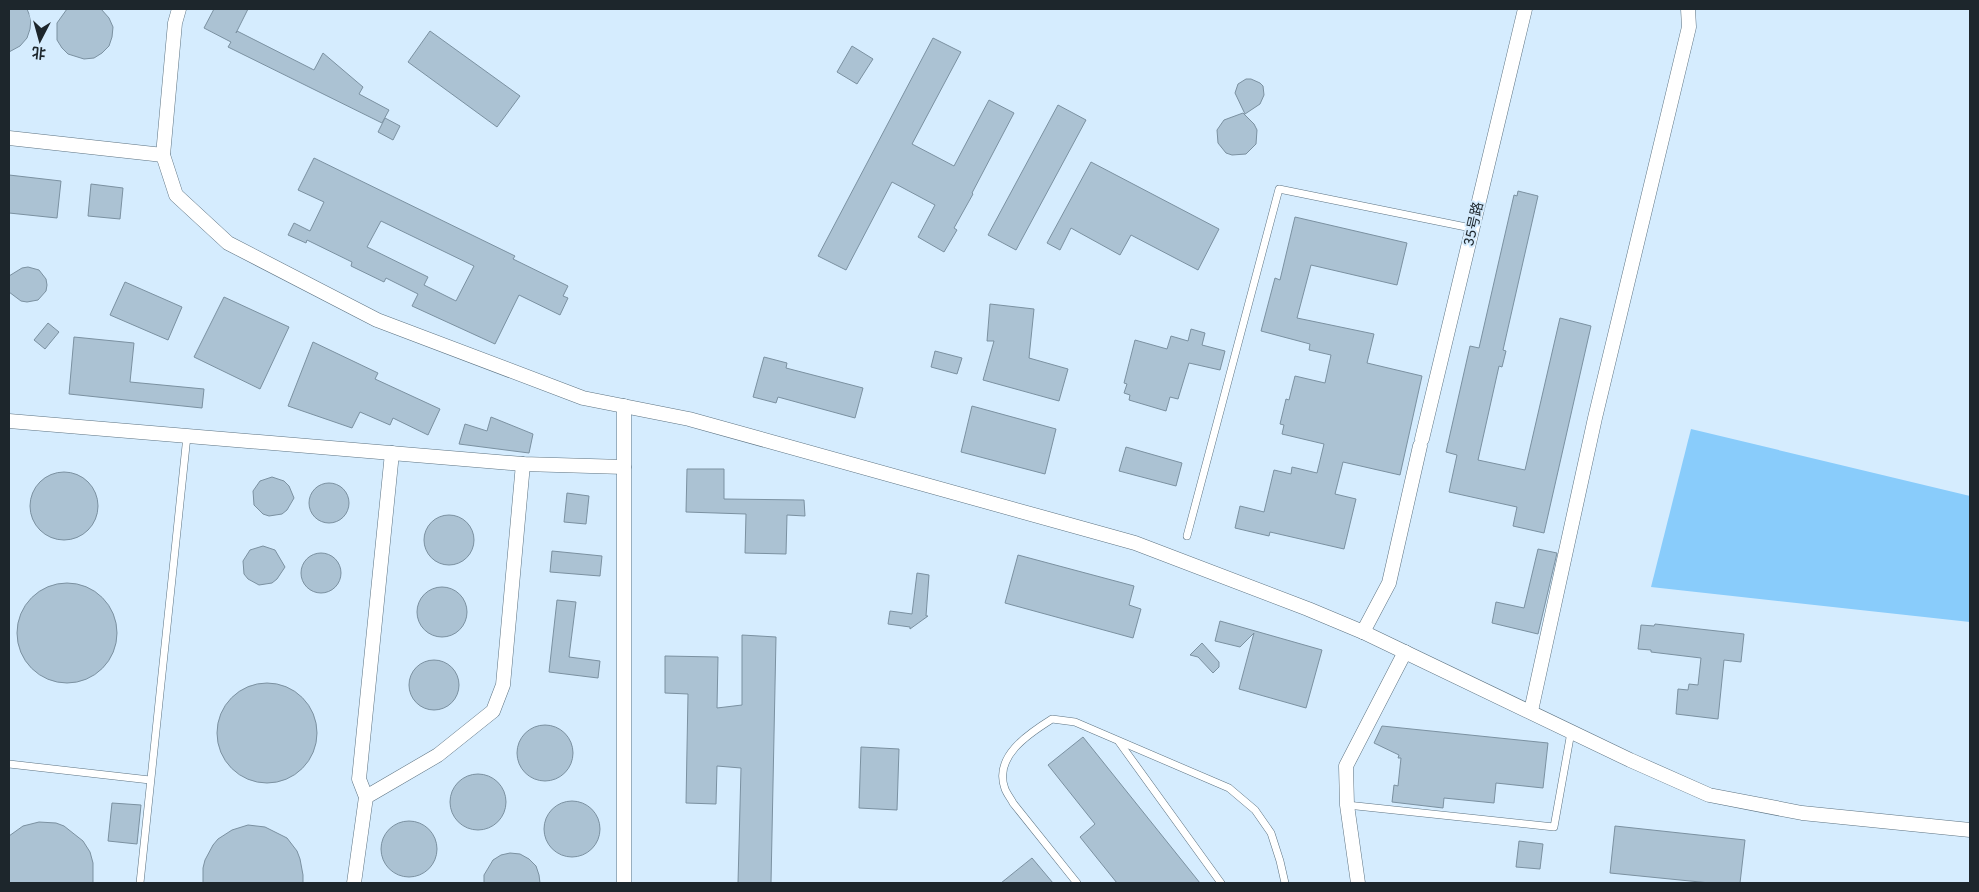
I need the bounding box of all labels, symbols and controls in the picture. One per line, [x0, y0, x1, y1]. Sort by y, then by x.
north arrow [15, 15, 65, 65]
text: 北 [31, 42, 47, 61]
street label: 35号路 [1461, 200, 1488, 248]

